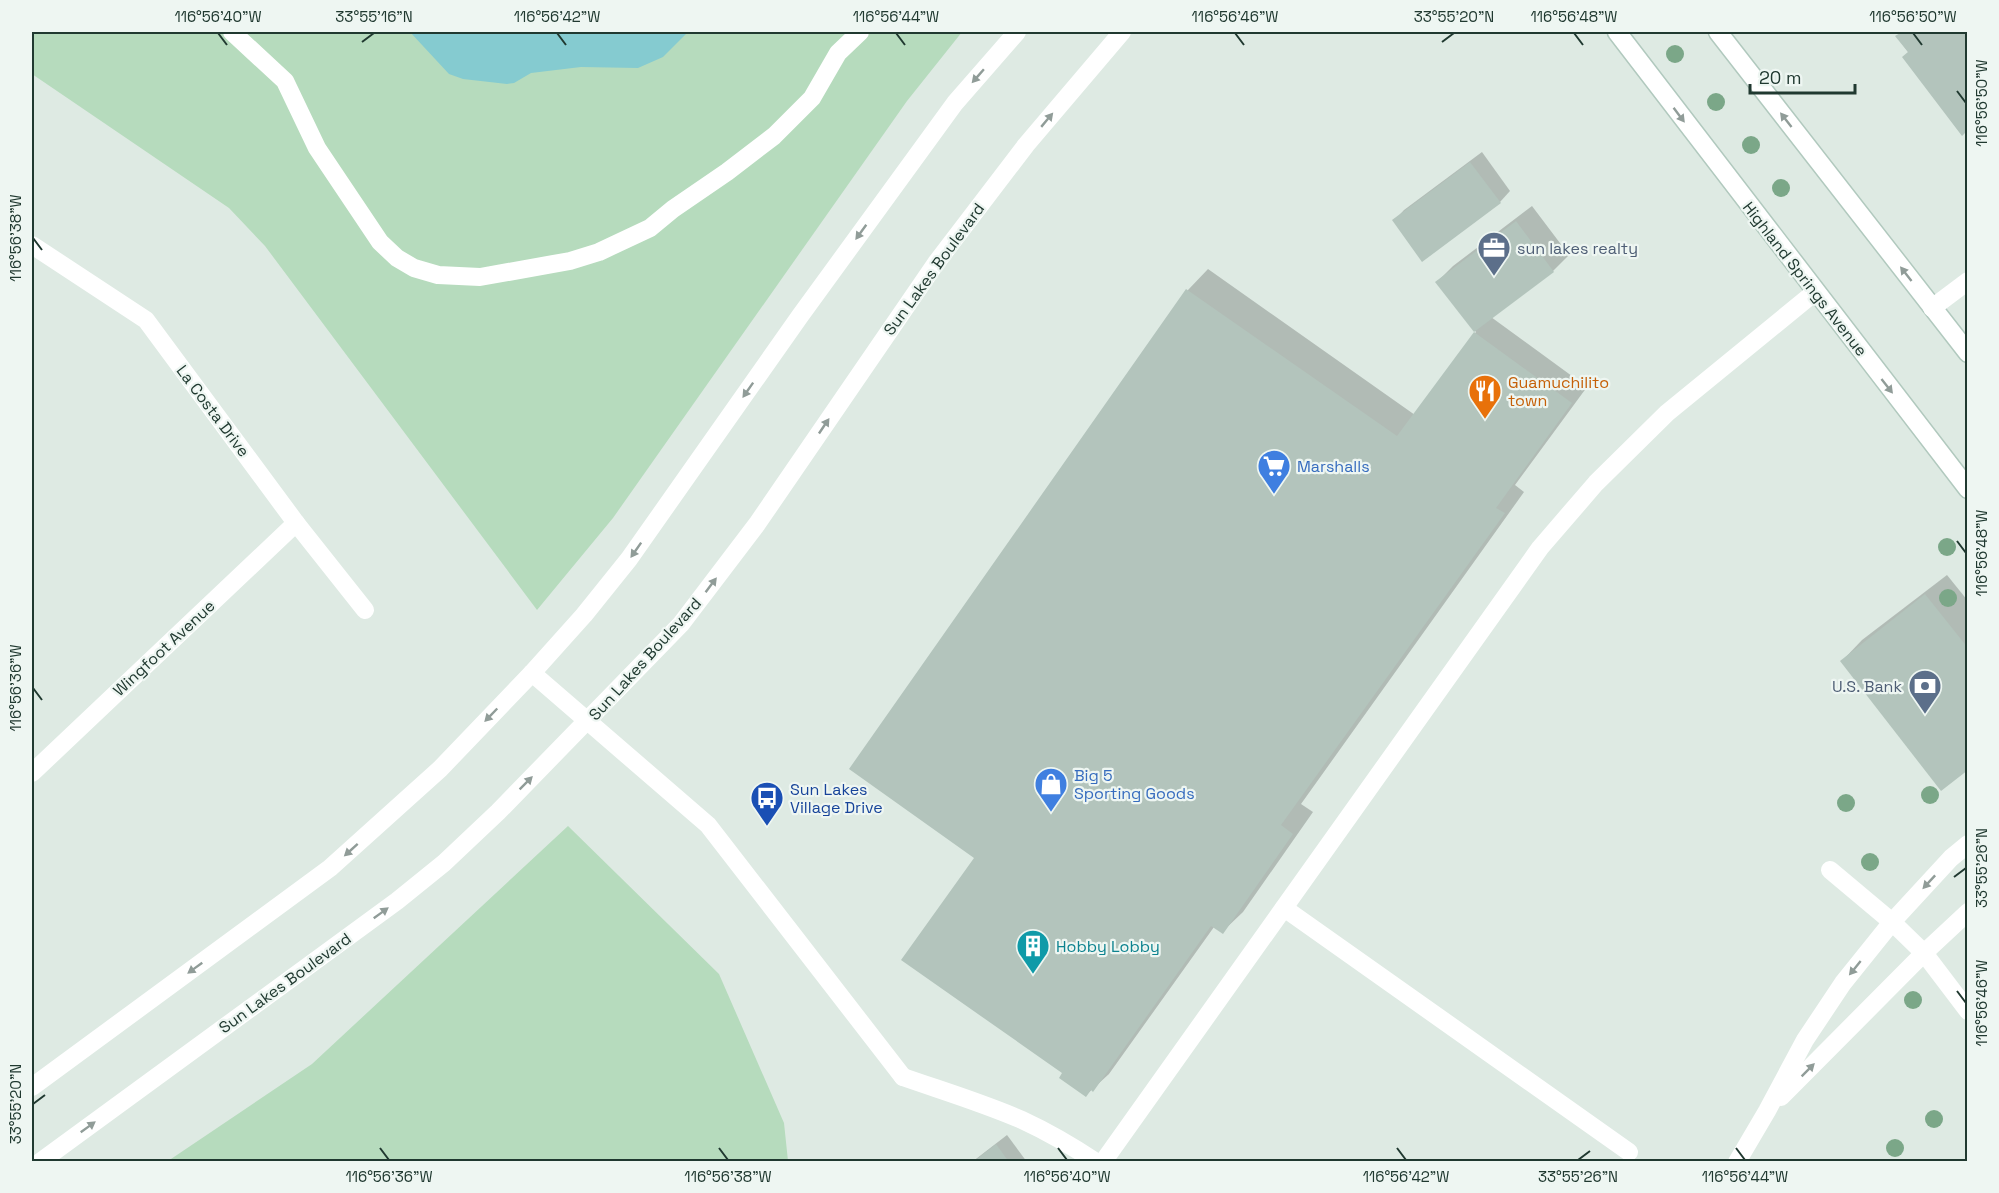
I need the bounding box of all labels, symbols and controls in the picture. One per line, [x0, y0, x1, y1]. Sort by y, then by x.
text: 116°56'40"W [174, 7, 262, 26]
text: 33°55'16"N [335, 7, 413, 26]
text: 116°56'42"W [514, 7, 600, 26]
text: 116°56'44"W [853, 7, 939, 26]
text: 116°56'46"W [1192, 7, 1278, 26]
text: 33°55'20"N [1414, 7, 1494, 26]
text: 116°56'48"W [1531, 7, 1617, 26]
text: 116°56'50"W [1869, 7, 1957, 26]
scale bar [1750, 57, 1855, 95]
text: 116°56'50"W [1972, 59, 1991, 147]
text: 20 m [1759, 66, 1802, 89]
one-way arrow [972, 68, 985, 83]
one-way arrow [1672, 107, 1684, 122]
one-way arrow [1041, 112, 1054, 128]
one-way arrow [1781, 112, 1793, 127]
text: 116°56'38"W [6, 194, 25, 282]
street label: Highland Springs Avenue [1738, 197, 1872, 361]
street label: Sun Lakes Boulevard [879, 199, 989, 339]
one-way arrow [856, 224, 868, 239]
office icon: sun lakes realty [1476, 230, 1512, 277]
place label: sun lakes realty [1517, 238, 1638, 259]
one-way arrow [1900, 266, 1912, 281]
street label: La Costa Drive [172, 361, 254, 461]
place label: Guamuchilito town [1508, 372, 1609, 411]
restaurant icon: Guamuchilito town [1467, 373, 1503, 420]
one-way arrow [1881, 378, 1893, 393]
one-way arrow [742, 382, 754, 398]
one-way arrow [818, 418, 830, 434]
supermarket icon: Marshalls [1256, 448, 1292, 495]
place label: Marshalls [1297, 456, 1370, 477]
text: 116°56'48"W [1972, 510, 1991, 596]
one-way arrow [630, 541, 642, 557]
one-way arrow [705, 577, 717, 592]
street label: Sun Lakes Boulevard [584, 593, 706, 725]
street label: Wingfoot Avenue [109, 595, 219, 701]
text: 116°56'36"W [6, 644, 25, 732]
bank icon: U.S. Bank [1907, 668, 1943, 715]
place label: U.S. Bank [1832, 676, 1902, 697]
one-way arrow [485, 708, 499, 722]
place label: Big 5 Sporting Goods [1074, 765, 1195, 804]
shop icon: Big 5 Sporting Goods [1033, 766, 1069, 813]
one-way arrow [519, 777, 533, 791]
place label: Sun Lakes Village Drive [790, 779, 883, 818]
bus stop icon: Sun Lakes Village Drive [749, 780, 785, 827]
text: 33°55'26"N [1972, 828, 1991, 908]
one-way arrow [343, 843, 358, 857]
one-way arrow [1922, 875, 1936, 890]
one-way arrow [372, 907, 388, 919]
street label: Sun Lakes Boulevard [215, 928, 355, 1038]
building icon: Hobby Lobby [1015, 928, 1051, 975]
place label: Hobby Lobby [1056, 936, 1160, 957]
one-way arrow [1849, 960, 1862, 976]
text: 116°56'46"W [1972, 960, 1991, 1046]
one-way arrow [188, 961, 203, 973]
one-way arrow [1801, 1063, 1815, 1077]
text: 33°55'20"N [6, 1064, 25, 1144]
one-way arrow [79, 1121, 95, 1133]
text: 116°56'36"W [345, 1167, 433, 1186]
text: 116°56'38"W [684, 1167, 772, 1186]
text: 116°56'40"W [1023, 1167, 1111, 1186]
text: 116°56'42"W [1363, 1167, 1449, 1186]
text: 33°55'26"N [1538, 1167, 1618, 1186]
text: 116°56'44"W [1702, 1167, 1788, 1186]

